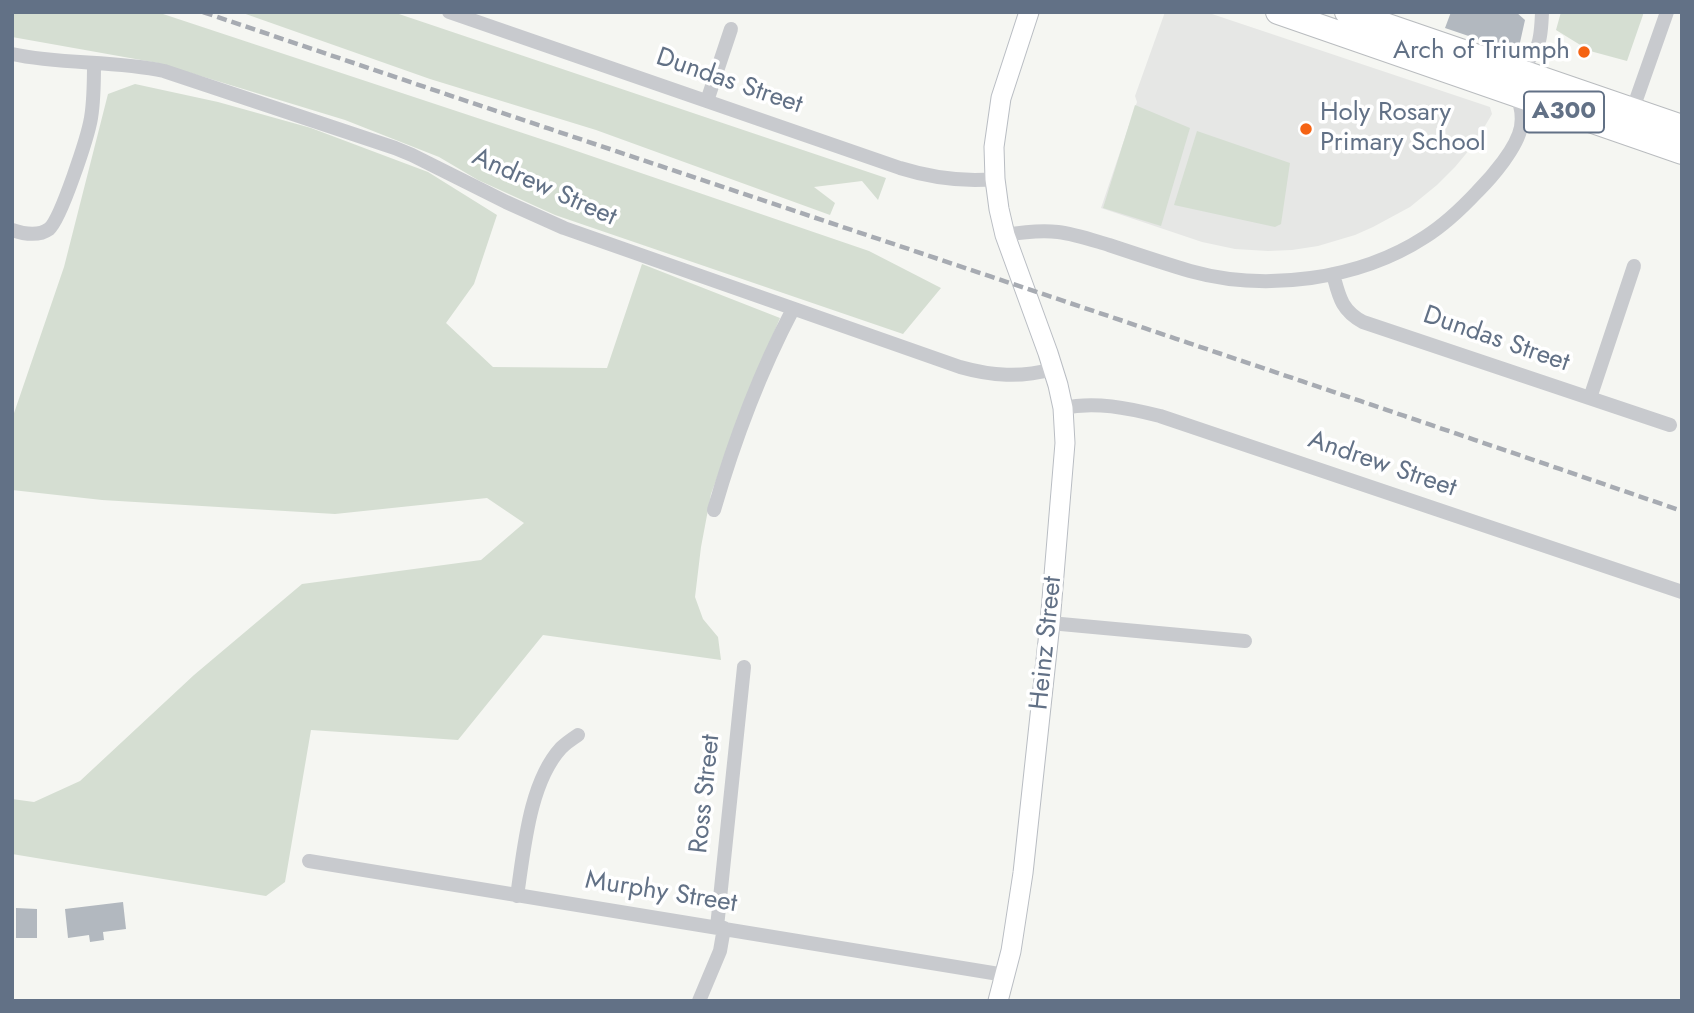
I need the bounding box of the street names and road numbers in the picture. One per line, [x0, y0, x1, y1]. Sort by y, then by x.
street label: Dundas Street [652, 42, 806, 122]
road number: A300 [1524, 92, 1604, 132]
street label: Andrew Street [467, 142, 621, 234]
street label: Dundas Street [1419, 300, 1573, 380]
street label: Andrew Street [1304, 425, 1460, 505]
street label: Heinz Street [1024, 575, 1070, 711]
street label: Ross Street [684, 733, 728, 855]
street label: Murphy Street [583, 866, 739, 920]

